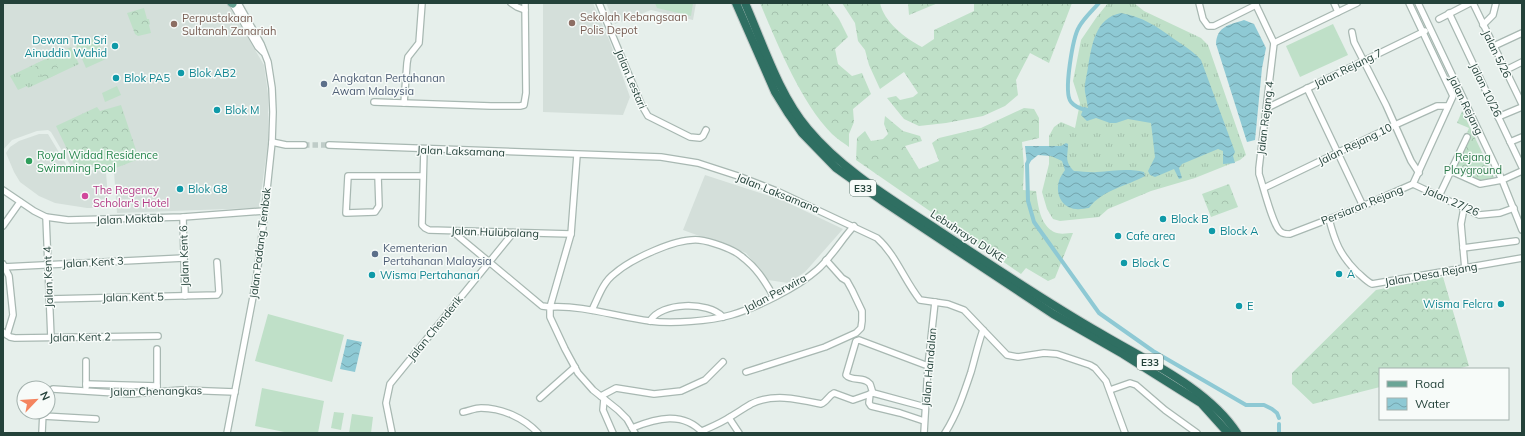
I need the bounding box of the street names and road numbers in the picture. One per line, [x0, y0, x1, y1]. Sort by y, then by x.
street label: Jalan 5/26 [1479, 28, 1515, 81]
street label: Jalan Rejang 7 [1312, 45, 1384, 91]
street label: Jalan Lestari [612, 47, 650, 111]
street label: Jalan 10/26 [1467, 61, 1505, 120]
street label: Jalan Rejang [1446, 73, 1486, 137]
street label: Jalan Rejang 4 [1254, 80, 1277, 156]
street label: Jalan Rejang 10 [1316, 120, 1395, 168]
street label: Jalan Laksamana [417, 142, 505, 160]
street label: Jalan Laksamana [734, 170, 822, 216]
road number: E33 [850, 180, 876, 196]
street label: Persiaran Rejang [1319, 182, 1405, 228]
street label: Jalan 27/26 [1423, 183, 1482, 219]
street label: Jalan Padang Tembak [246, 186, 274, 299]
street label: Lebuhraya DUKE [928, 207, 1008, 265]
street label: Jalan Maktab [96, 211, 164, 227]
street label: Jalan Hulubalang [451, 223, 539, 241]
street label: Jalan Kent 6 [176, 225, 192, 287]
street label: Jalan Kent 4 [40, 246, 56, 308]
street label: Jalan Kent 3 [62, 253, 124, 271]
street label: Jalan Desa Rejang [1384, 259, 1478, 289]
street label: Jalan Perwira [741, 271, 809, 315]
street label: Jalan Kent 5 [102, 289, 164, 305]
street label: Jalan Chenderik [404, 292, 466, 363]
street label: Jalan Handalan [919, 327, 939, 407]
street label: Jalan Kent 2 [49, 329, 111, 345]
road number: E33 [1137, 354, 1163, 370]
street label: Jalan Chenangkas [110, 383, 202, 399]

